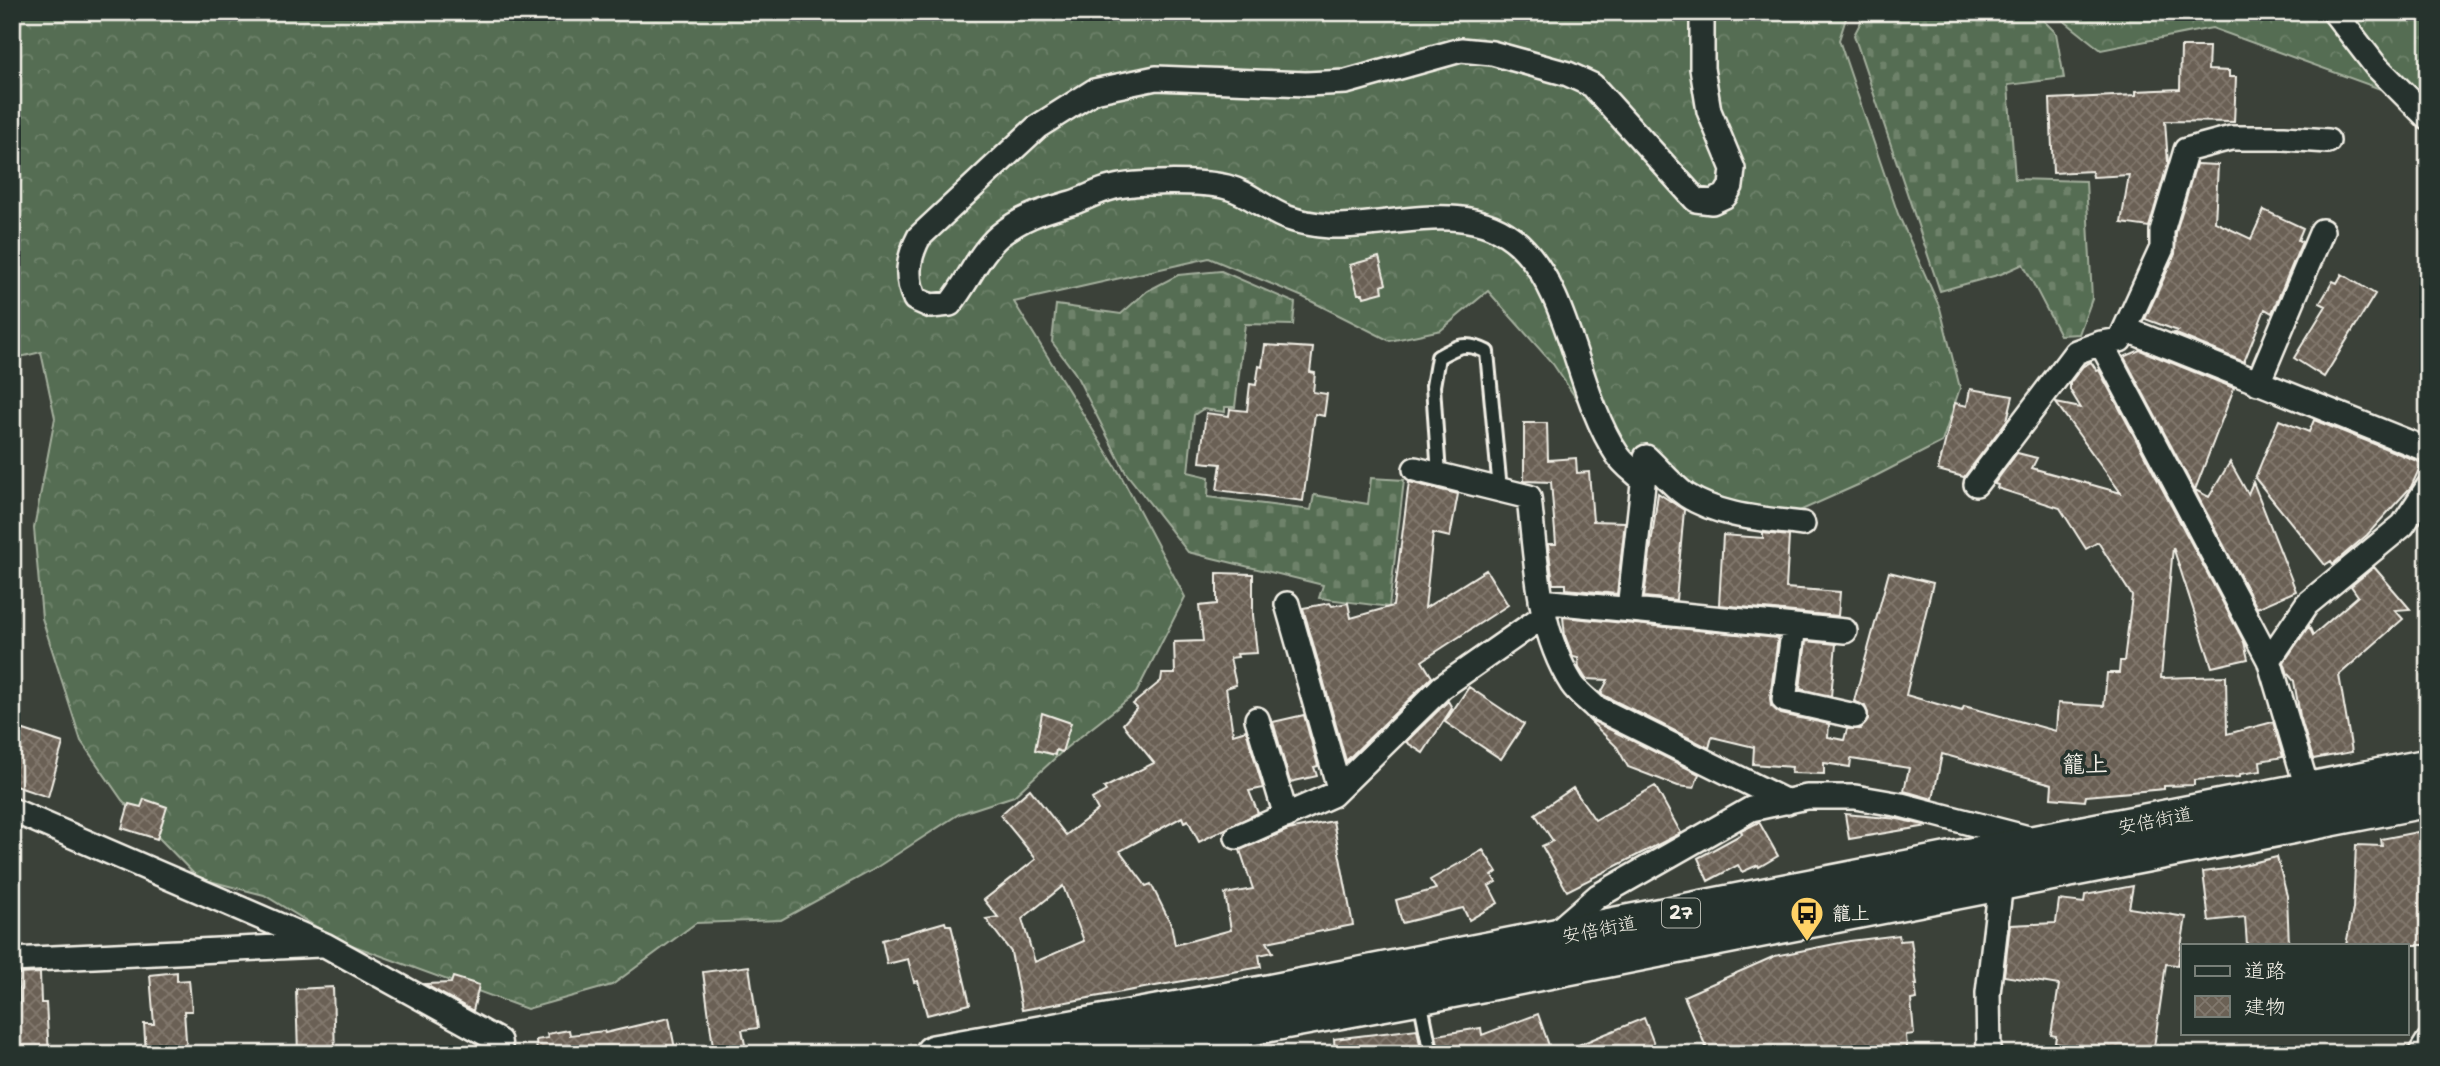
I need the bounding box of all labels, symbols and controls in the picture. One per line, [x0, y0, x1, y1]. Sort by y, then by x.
district label: 籠上 [2062, 749, 2108, 779]
street label: 安倍街道 [2115, 801, 2195, 840]
bus stop icon: 籠上 [1788, 894, 1826, 943]
road number: 27 [1662, 898, 1700, 928]
place label: 籠上 [1832, 901, 1870, 926]
street label: 安倍街道 [1559, 910, 1639, 949]
legend [2181, 944, 2408, 1034]
text: 道路 [2244, 957, 2286, 985]
text: 建物 [2244, 993, 2286, 1021]

